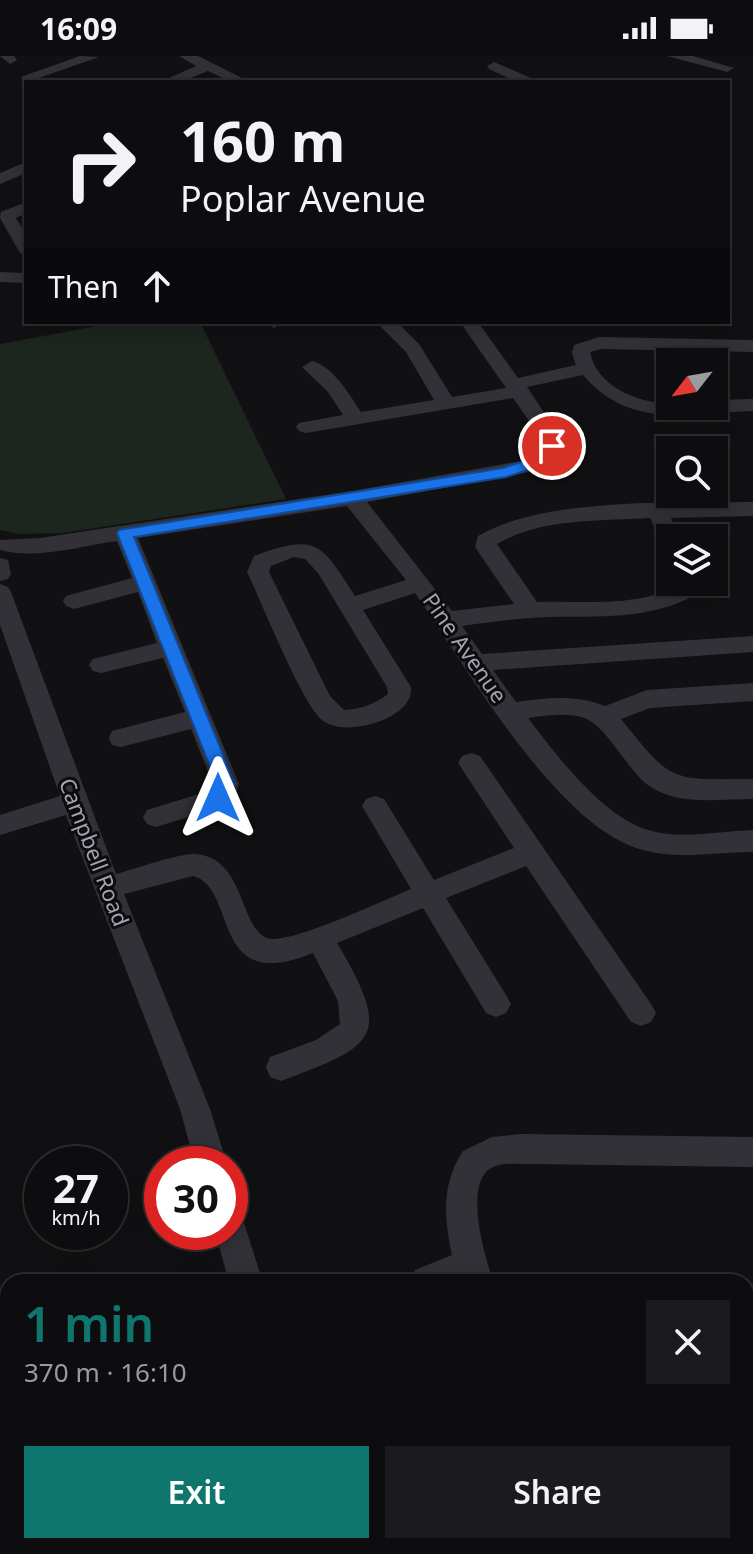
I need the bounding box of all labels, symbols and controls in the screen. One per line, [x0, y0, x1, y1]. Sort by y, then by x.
text: 16:09 [40, 8, 117, 49]
text: 160 m [180, 102, 345, 178]
icon: right [48, 112, 152, 216]
text: Poplar Avenue [180, 174, 426, 223]
icon: ahead [135, 264, 179, 308]
text: Then [48, 266, 119, 307]
north arrow [656, 348, 728, 420]
map controls [656, 348, 728, 596]
pin [518, 412, 586, 480]
icon: arrive [530, 424, 574, 468]
button: search [656, 436, 728, 508]
button: layers [656, 524, 728, 596]
street label: Pine Avenue [417, 586, 515, 708]
position arrow [176, 756, 260, 840]
street label: Campbell Road [53, 773, 137, 930]
speed limit sign: 30 [144, 1146, 248, 1250]
text: 27 [53, 1160, 99, 1215]
text: km/h [51, 1204, 101, 1231]
text: 1 min [24, 1291, 154, 1356]
button: close [646, 1300, 730, 1384]
text: 370 m · 16:10 [24, 1354, 187, 1390]
button: Exit [24, 1446, 369, 1538]
button: Share [385, 1446, 730, 1538]

